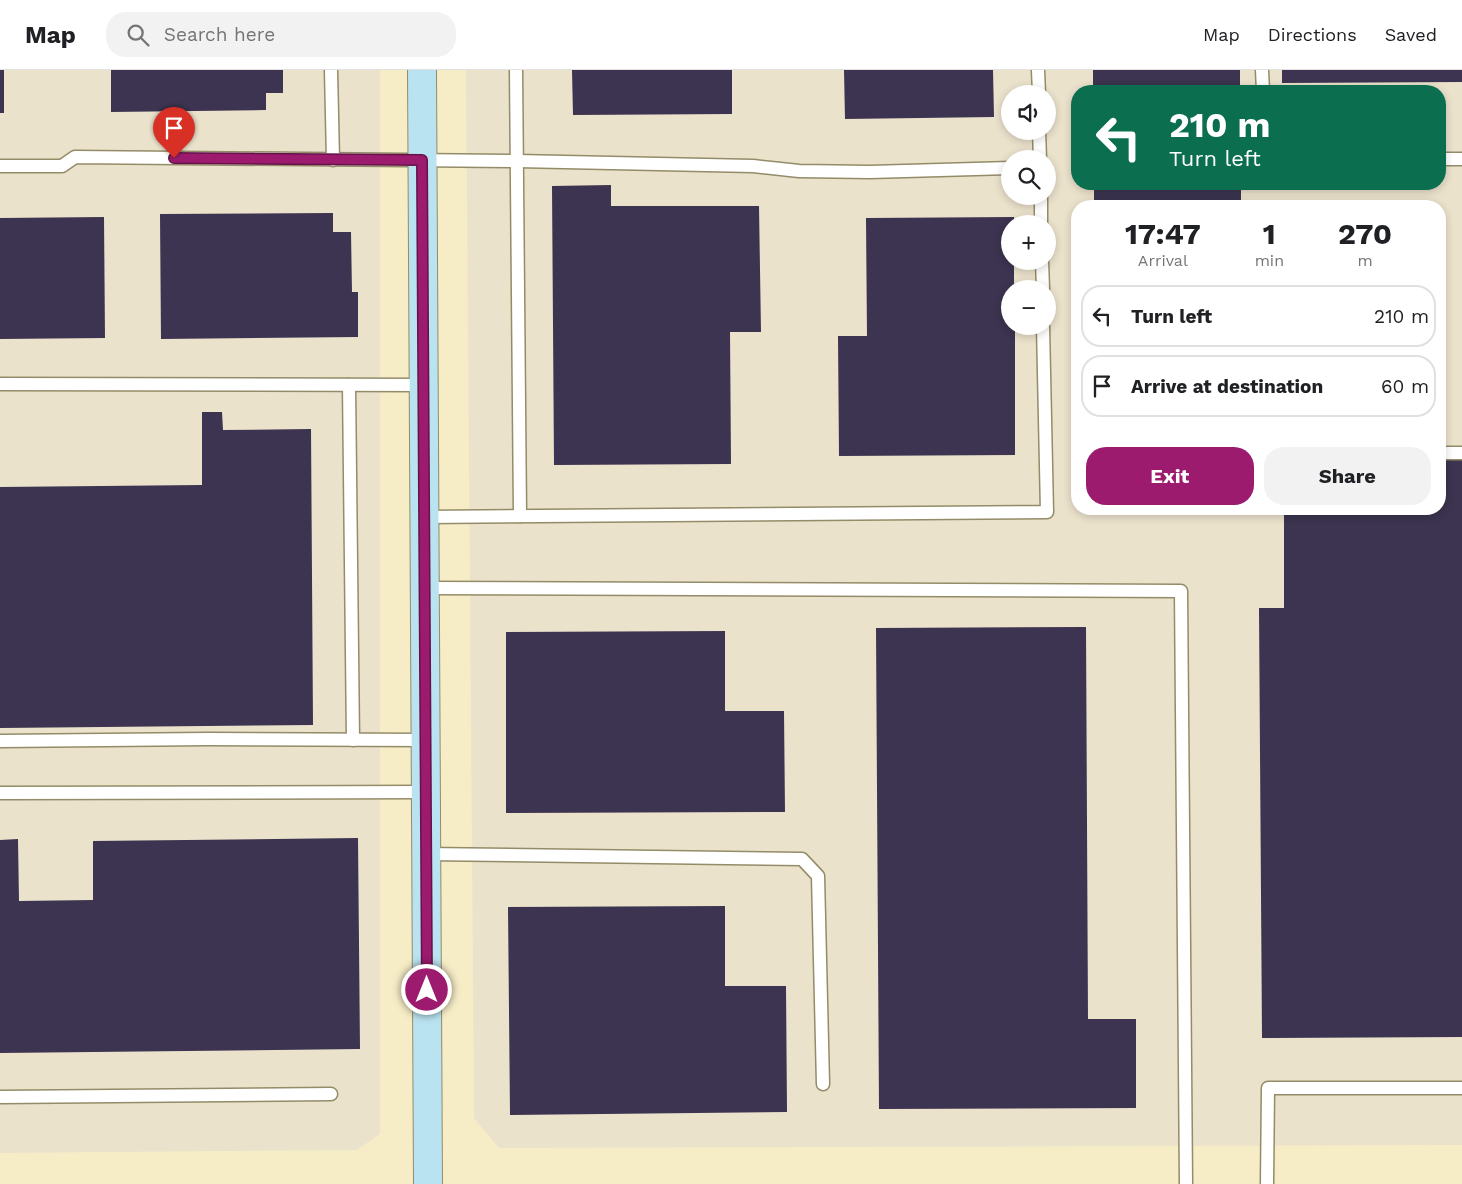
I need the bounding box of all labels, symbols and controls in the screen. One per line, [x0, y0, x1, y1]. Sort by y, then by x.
search box [106, 12, 456, 57]
text: Map [25, 21, 76, 49]
icon: search [124, 21, 152, 49]
text: Search here [164, 23, 275, 46]
text: Map [1203, 24, 1240, 45]
text: Directions [1268, 24, 1357, 45]
text: Saved [1385, 24, 1437, 45]
map controls [1001, 85, 1056, 335]
button: sound [1001, 85, 1056, 140]
text: 210 m [1169, 104, 1270, 146]
icon: left [1086, 105, 1151, 170]
pin [153, 107, 195, 158]
icon: arrive [160, 114, 188, 142]
text: Turn left [1169, 146, 1261, 171]
button: search [1001, 150, 1056, 205]
button: + [1001, 215, 1056, 270]
text: 17:47 [1125, 216, 1201, 251]
text: 1 [1263, 216, 1276, 251]
text: 270 [1338, 216, 1392, 251]
text: Arrival [1138, 251, 1188, 270]
text: min [1255, 251, 1284, 270]
text: m [1357, 251, 1373, 270]
button: − [1001, 280, 1056, 335]
icon: left [1088, 302, 1116, 330]
text: Turn left [1131, 305, 1212, 328]
text: 210 m [1374, 305, 1429, 328]
icon: arrive [1088, 372, 1116, 400]
text: Arrive at destination [1131, 375, 1323, 398]
text: 60 m [1381, 375, 1429, 398]
button: Exit [1086, 447, 1254, 505]
button: Share [1264, 447, 1431, 505]
position arrow [400, 963, 452, 1015]

